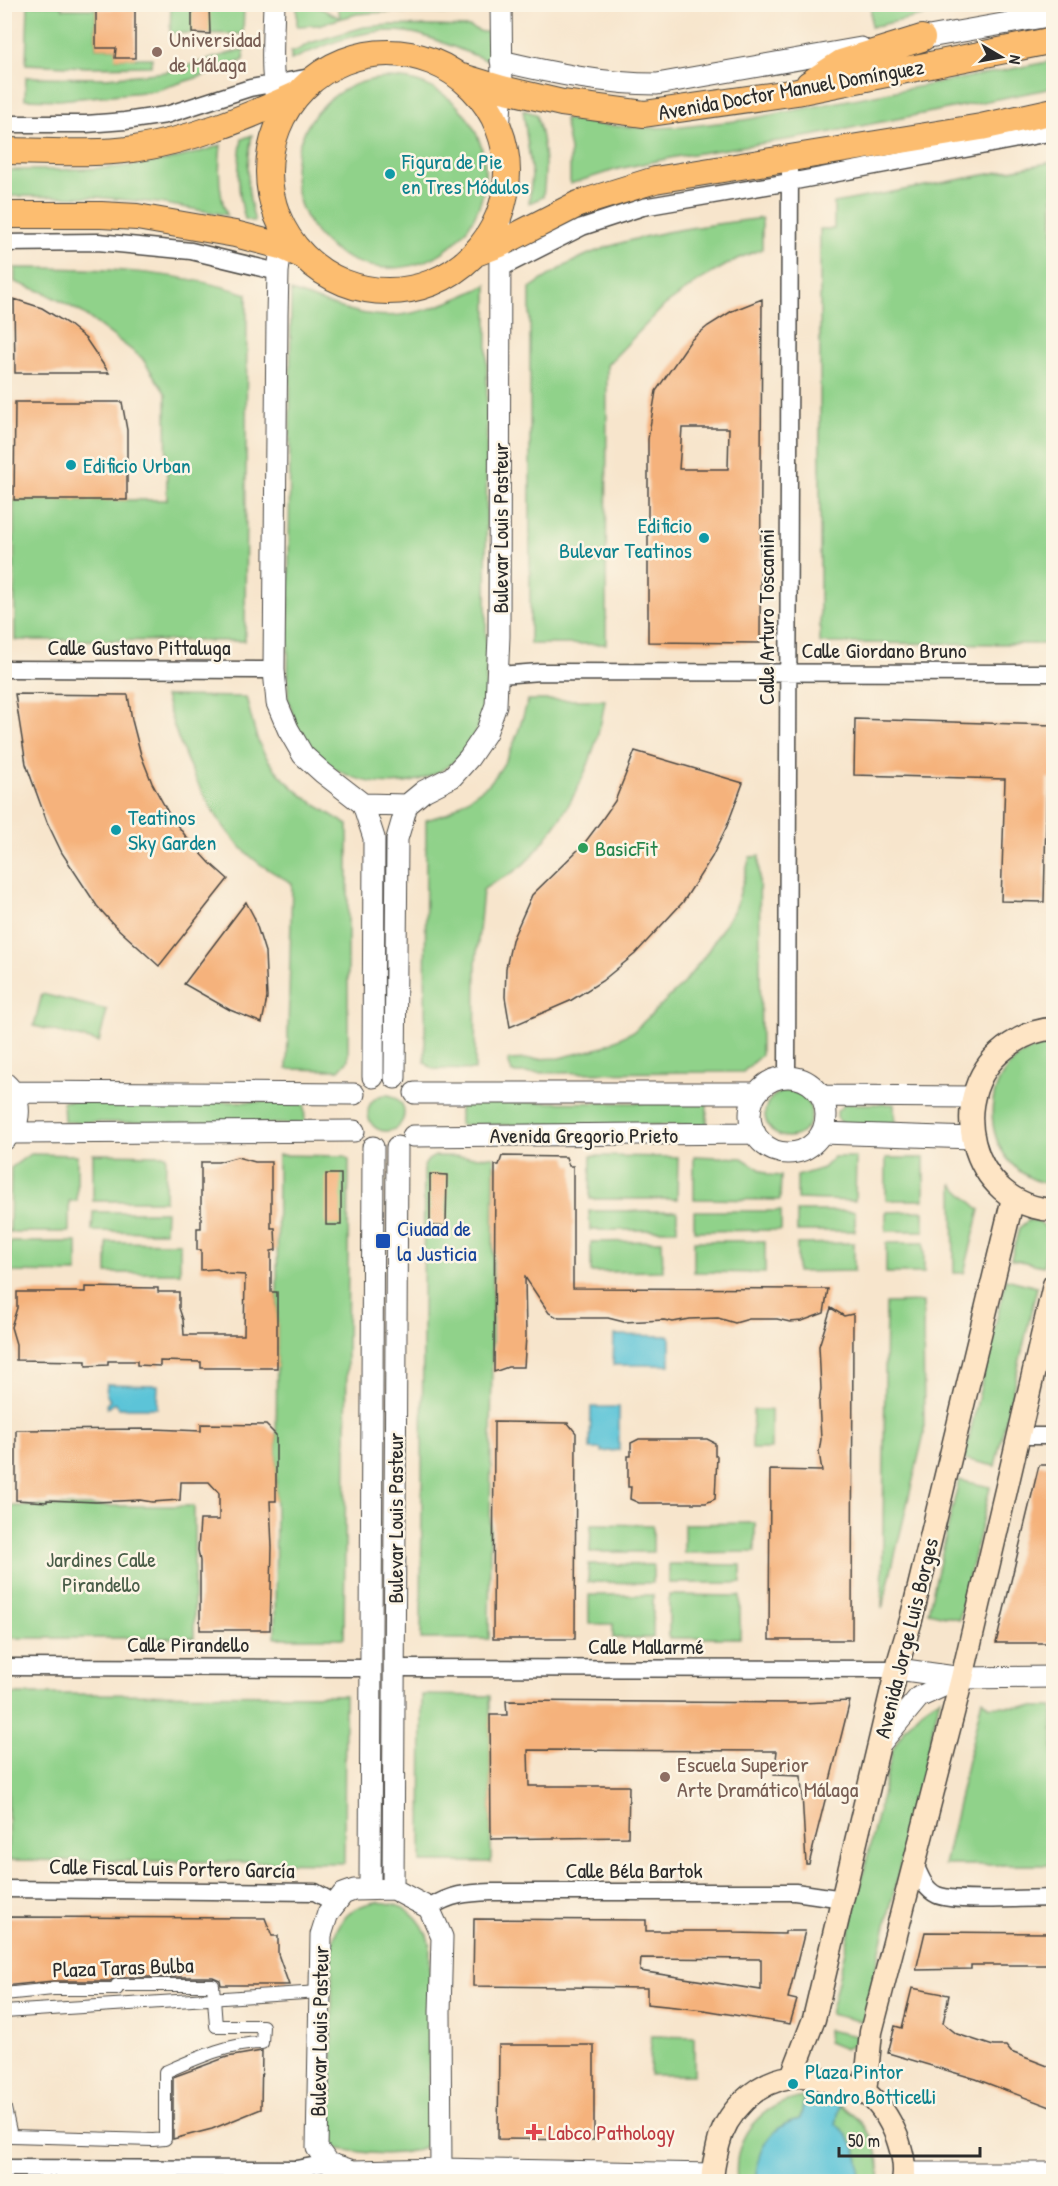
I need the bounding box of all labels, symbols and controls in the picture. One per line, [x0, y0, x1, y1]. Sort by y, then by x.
place label: Universidad de Málaga [169, 24, 262, 79]
north arrow [971, 27, 1031, 87]
marker: Universidad de Málaga [150, 45, 164, 59]
street label: Avenida Doctor Manuel Domínguez [656, 51, 926, 127]
text: N [1004, 54, 1027, 66]
place label: Figura de Pie en Tres Módulos [401, 146, 529, 201]
marker: Figura de Pie en Tres Módulos [383, 167, 397, 181]
street label: Bulevar Louis Pasteur [485, 442, 515, 614]
place label: Edificio Urban [83, 450, 191, 480]
marker: Edificio Urban [64, 458, 78, 472]
place label: Edificio Bulevar Teatinos [559, 510, 692, 565]
street label: Calle Arturo Toscanini [751, 529, 781, 705]
marker: Edificio Bulevar Teatinos [697, 531, 711, 545]
street label: Calle Gustavo Pittaluga [47, 632, 231, 662]
street label: Calle Giordano Bruno [801, 635, 967, 665]
place label: Teatinos Sky Garden [128, 802, 217, 857]
marker: Teatinos Sky Garden [109, 823, 123, 837]
place label: BasicFit [595, 833, 658, 863]
marker: BasicFit [576, 841, 590, 855]
street label: Avenida Gregorio Prieto [490, 1120, 678, 1150]
place label: Ciudad de la Justicia [397, 1213, 477, 1268]
marker: Ciudad de la Justicia [374, 1232, 392, 1250]
street label: Bulevar Louis Pasteur [380, 1432, 410, 1604]
street label: Avenida Jorge Luis Borges [867, 1535, 945, 1741]
park label: Jardines Calle Pirandello [46, 1544, 156, 1599]
street label: Calle Pirandello [127, 1629, 249, 1659]
street label: Calle Mallarmé [588, 1631, 704, 1661]
place label: Escuela Superior Arte Dramático Málaga [677, 1749, 859, 1804]
marker: Escuela Superior Arte Dramático Málaga [658, 1770, 672, 1784]
street label: Calle Fiscal Luis Portero García [49, 1851, 295, 1885]
street label: Calle Béla Bartok [565, 1855, 703, 1885]
street label: Bulevar Louis Pasteur [303, 1945, 335, 2117]
street label: Plaza Taras Bulba [52, 1950, 194, 1984]
place label: Plaza Pintor Sandro Botticelli [805, 2056, 936, 2111]
marker: Plaza Pintor Sandro Botticelli [786, 2077, 800, 2091]
place label: Labco Pathology [548, 2117, 675, 2147]
scale bar [839, 2120, 980, 2158]
marker: Labco Pathology [525, 2123, 543, 2141]
text: 50 m [848, 2128, 880, 2153]

